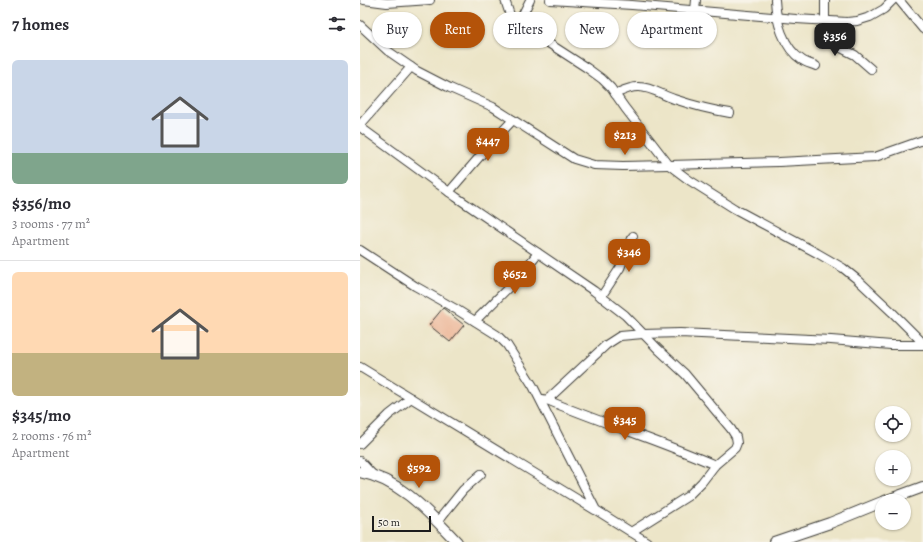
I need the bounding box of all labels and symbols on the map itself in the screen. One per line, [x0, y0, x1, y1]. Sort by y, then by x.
pin: $356 [811, 23, 859, 57]
pin: $213 [601, 122, 649, 156]
pin: $447 [464, 128, 512, 162]
pin: $346 [605, 239, 653, 273]
pin: $652 [491, 261, 539, 295]
pin: $345 [601, 407, 649, 441]
pin: $592 [395, 455, 443, 489]
scale bar [372, 514, 431, 533]

